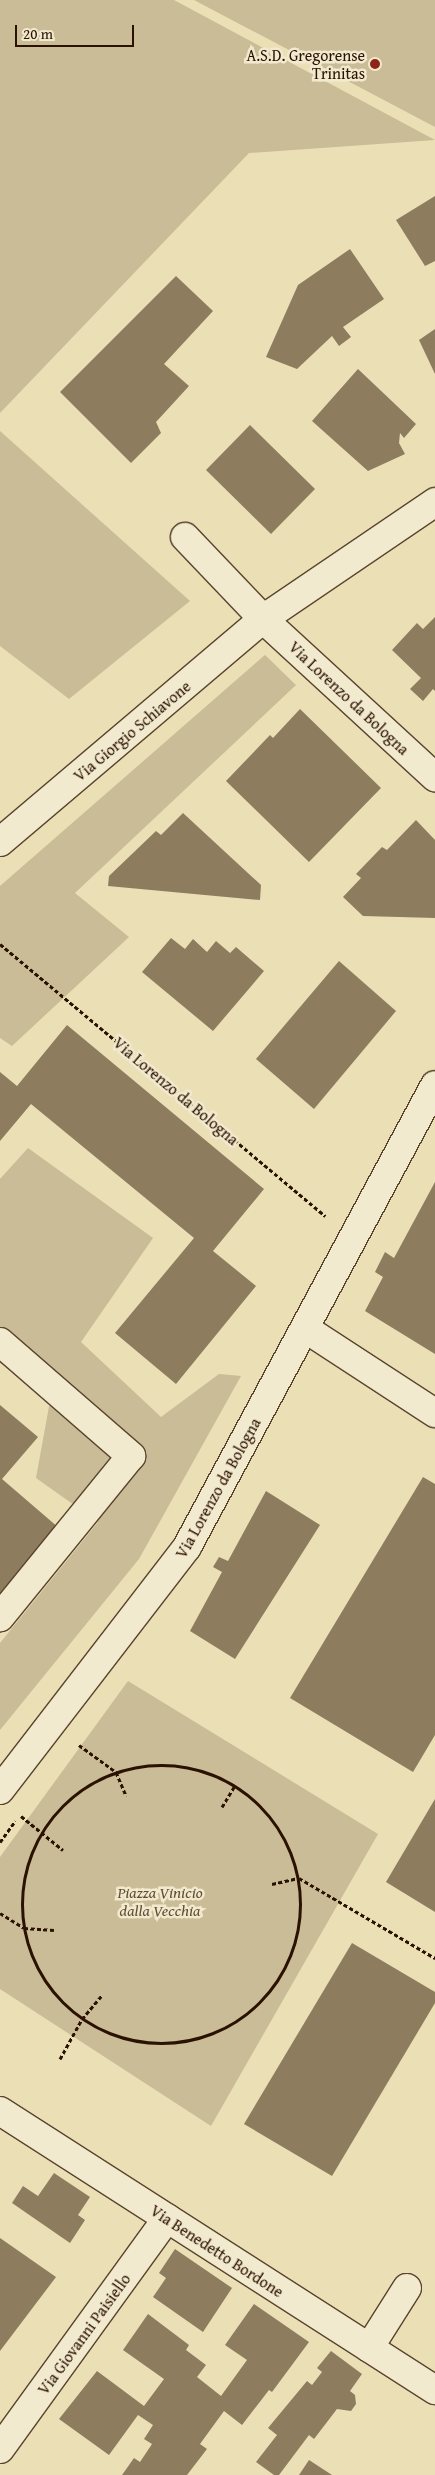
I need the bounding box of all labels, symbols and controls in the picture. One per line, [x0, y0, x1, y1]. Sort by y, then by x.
scale bar [18, 15, 136, 47]
text: 20 m [23, 23, 53, 44]
place label: A.S.D. Gregorense Trinitas [246, 45, 365, 83]
marker: A.S.D. Gregorense Trinitas [369, 58, 381, 70]
street label: Via Lorenzo da Bologna [285, 637, 413, 759]
street label: Via Giorgio Schiavone [70, 677, 194, 785]
street label: Via Lorenzo da Bologna [109, 1033, 243, 1149]
street label: Via Lorenzo da Bologna [171, 1414, 265, 1562]
park label: Piazza Vinicio dalla Vecchia [117, 1882, 203, 1920]
street label: Via Benedetto Bordone [147, 2201, 287, 2301]
street label: Via Giovanni Paisiello [34, 2270, 134, 2398]

